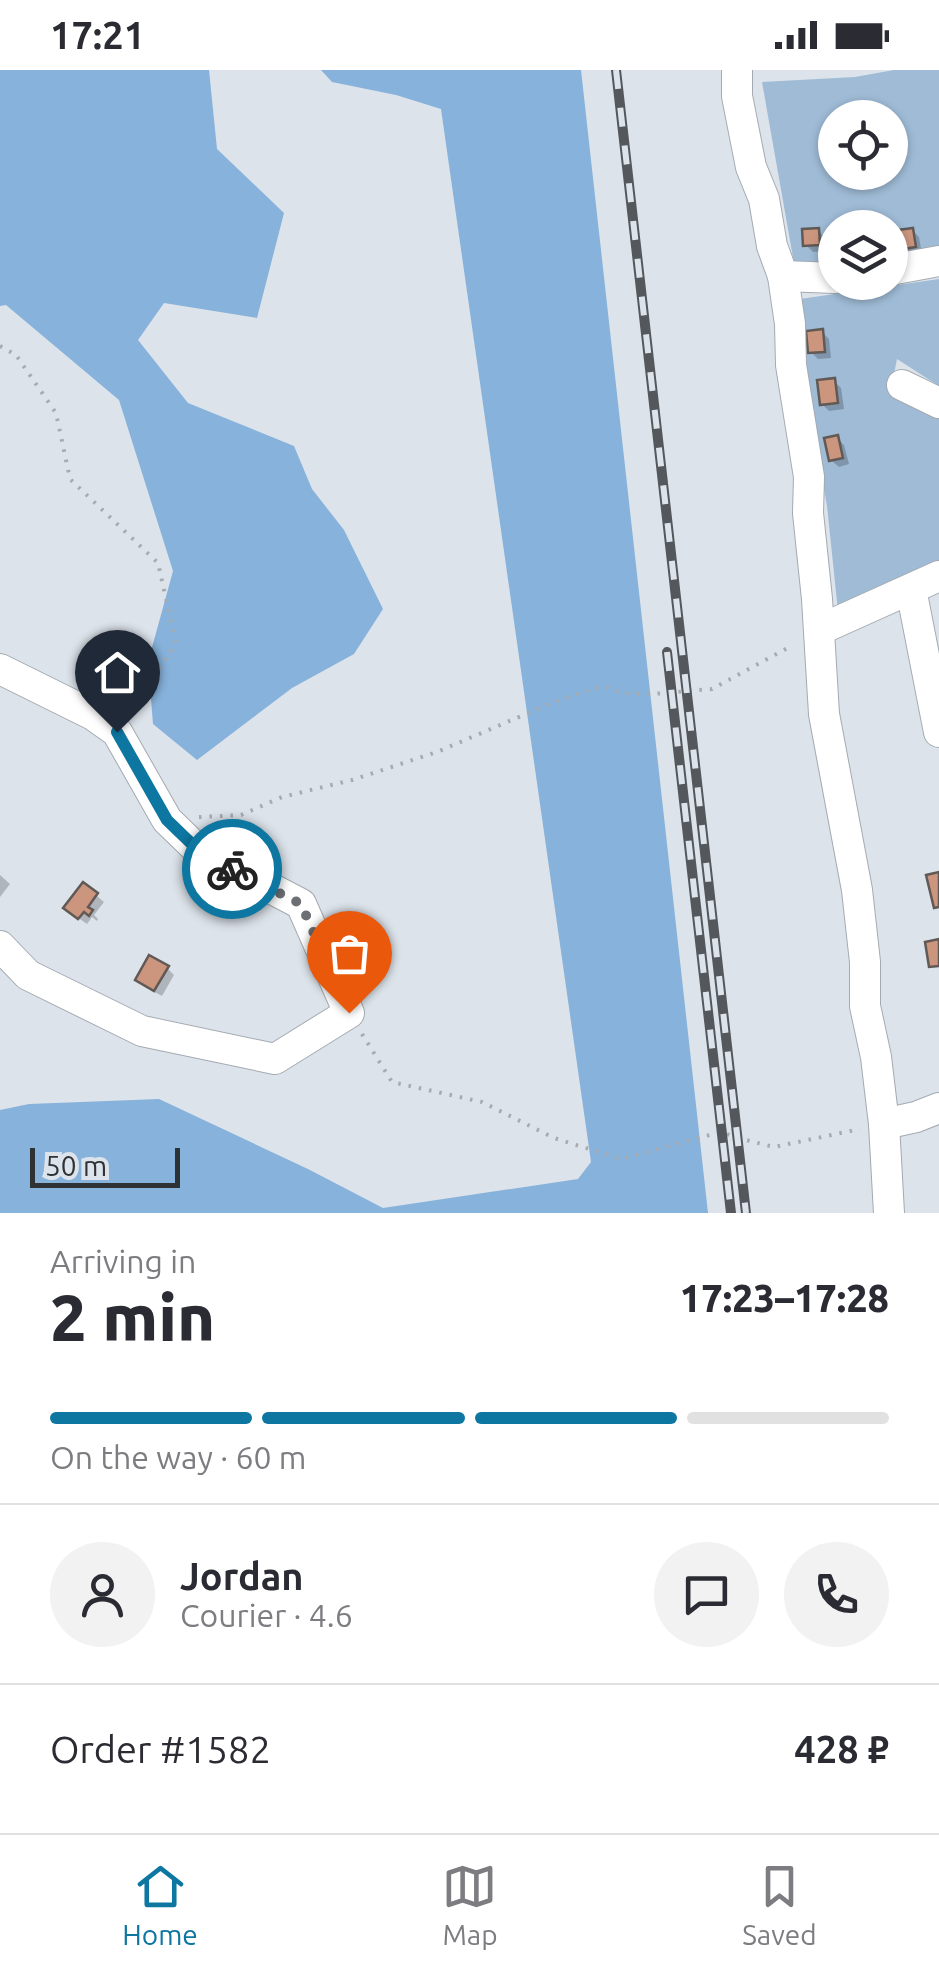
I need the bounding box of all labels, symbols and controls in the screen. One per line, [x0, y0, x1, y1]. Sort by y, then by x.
text: 17:21 [50, 14, 145, 56]
map controls [818, 100, 908, 300]
button: locate [818, 100, 908, 190]
button: layers [818, 210, 908, 300]
pin [75, 630, 160, 733]
icon: home [90, 645, 145, 700]
courier [182, 819, 282, 919]
icon: bike [205, 842, 260, 897]
pin [307, 911, 392, 1014]
icon: bag [322, 926, 377, 981]
scale bar [30, 1143, 180, 1188]
text: 50 m [45, 1150, 107, 1181]
text: Arriving in [50, 1243, 196, 1279]
text: 17:23–17:28 [680, 1277, 889, 1319]
text: 2 min [50, 1280, 215, 1353]
text: On the way · 60 m [50, 1439, 306, 1475]
button: person [50, 1542, 155, 1647]
button: chat [654, 1542, 759, 1647]
button: phone [784, 1542, 889, 1647]
text: Jordan [180, 1555, 304, 1597]
text: Courier · 4.6 [180, 1597, 353, 1633]
text: Order #1582 [50, 1728, 271, 1770]
text: 428 ₽ [794, 1728, 889, 1770]
tab: Home [122, 1859, 198, 1950]
tab: Map [442, 1859, 498, 1950]
tab: Saved [742, 1859, 817, 1950]

